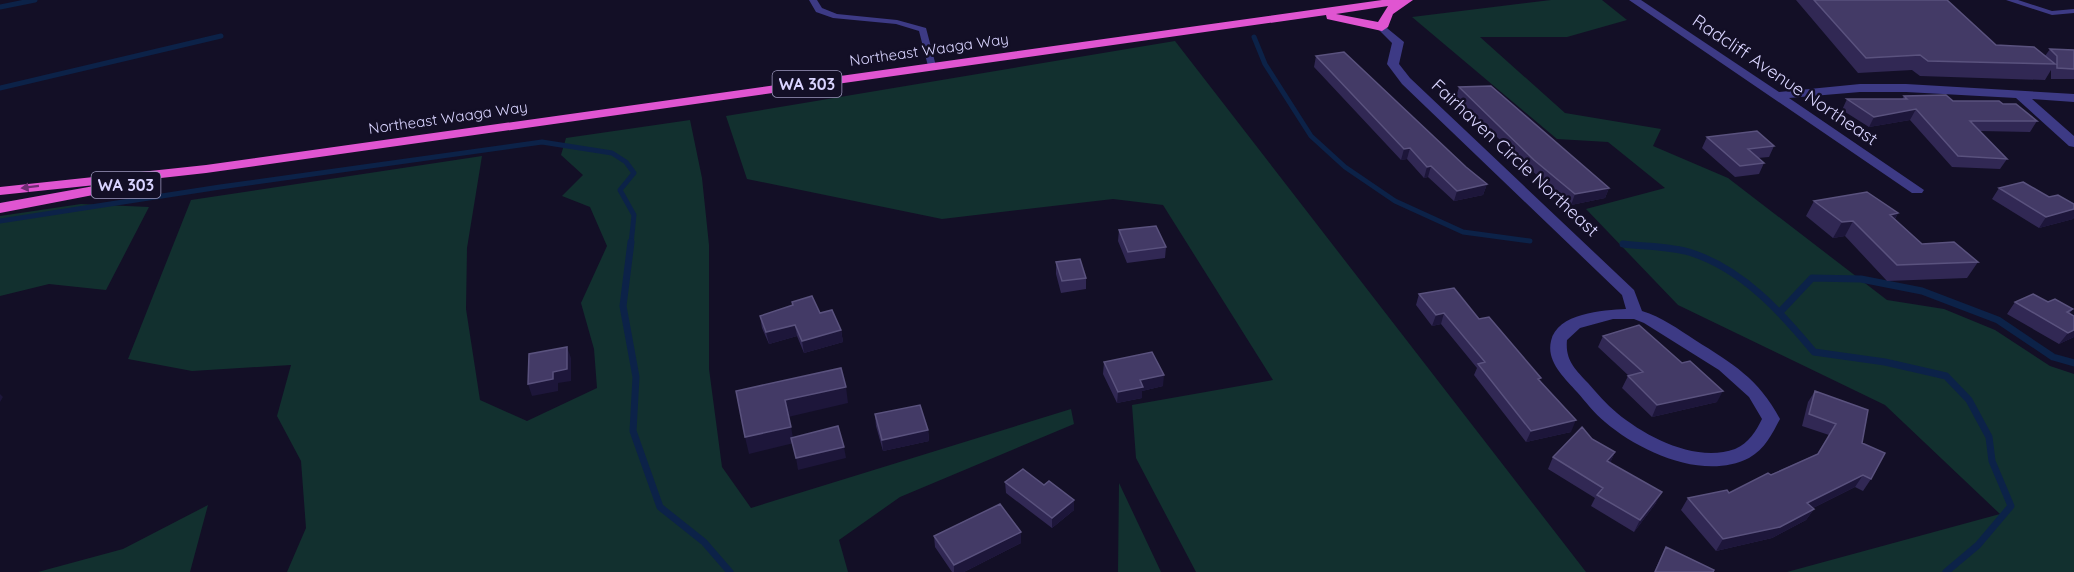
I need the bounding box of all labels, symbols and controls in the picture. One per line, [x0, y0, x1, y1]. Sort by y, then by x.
street label: Radcliff Avenue Northeast [1688, 9, 1882, 150]
street label: Northeast Waaga Way [848, 29, 1010, 70]
road number: WA 303 [772, 71, 842, 97]
street label: Fairhaven Circle Northeast [1427, 74, 1604, 241]
street label: Northeast Waaga Way [367, 97, 529, 138]
road number: WA 303 [92, 172, 160, 198]
one-way arrow [20, 182, 39, 192]

